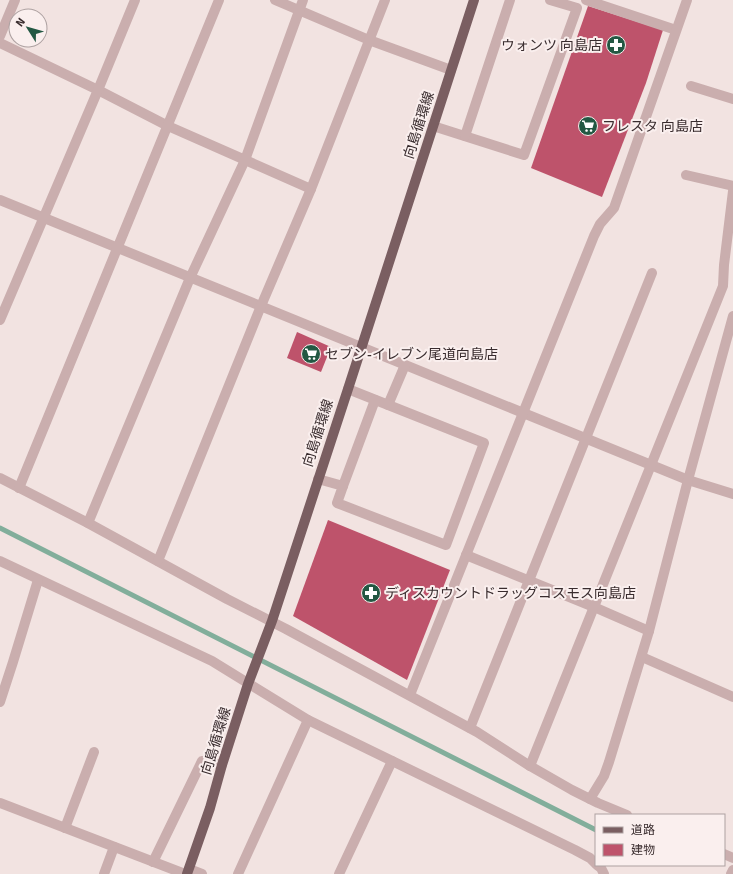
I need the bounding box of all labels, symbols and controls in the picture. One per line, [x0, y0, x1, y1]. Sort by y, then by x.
north arrow [8, 8, 48, 48]
text: N [13, 15, 28, 29]
pharmacy icon: ウォンツ 向島店 [605, 34, 627, 56]
place label: ウォンツ 向島店 [501, 37, 602, 54]
street label: 向島循環線 [400, 89, 438, 161]
supermarket icon: フレスタ 向島店 [577, 115, 599, 137]
place label: フレスタ 向島店 [602, 118, 703, 135]
supermarket icon: セブン-イレブン尾道向島店 [300, 343, 322, 365]
place label: セブン-イレブン尾道向島店 [325, 346, 498, 363]
street label: 向島循環線 [299, 397, 337, 469]
pharmacy icon: ディスカウントドラッグコスモス向島店 [360, 582, 382, 604]
place label: ディスカウントドラッグコスモス向島店 [385, 585, 636, 602]
street label: 向島循環線 [198, 705, 234, 777]
legend [595, 814, 725, 866]
text: 道路 [631, 823, 655, 838]
text: 建物 [631, 843, 655, 858]

